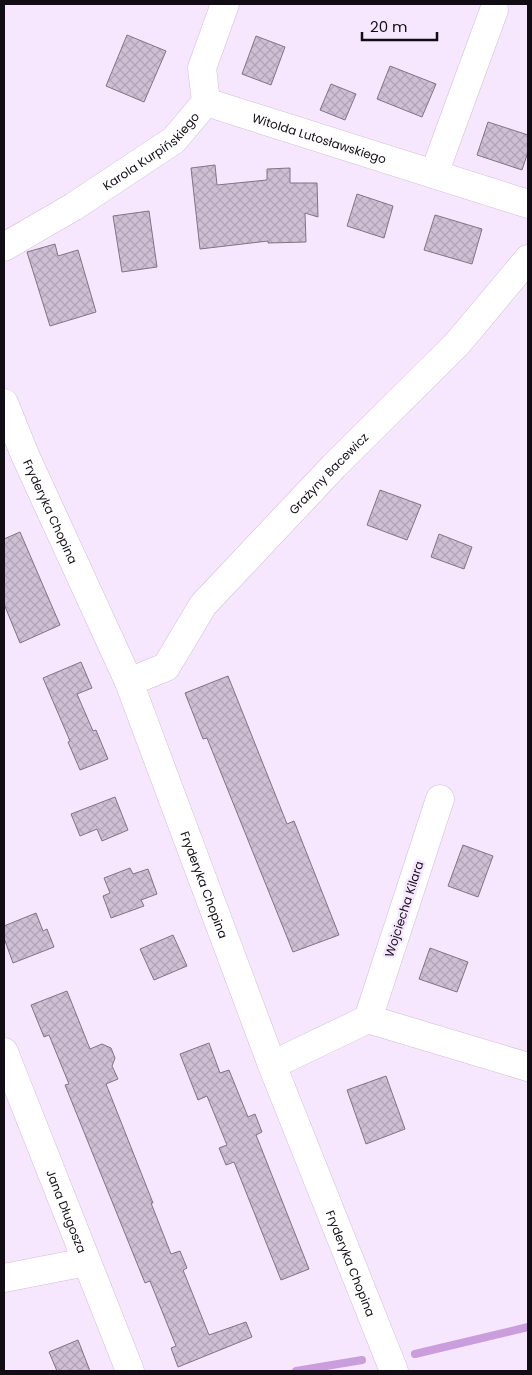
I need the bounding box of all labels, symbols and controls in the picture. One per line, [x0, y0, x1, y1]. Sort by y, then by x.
scale bar [362, 10, 437, 42]
text: 20 m [370, 16, 408, 37]
street label: Karola Kurpińskiego [99, 108, 203, 194]
street label: Witolda Lutosławskiego [250, 109, 389, 167]
street label: Grażyny Bacewicz [285, 428, 372, 518]
street label: Fryderyka Chopina [19, 456, 82, 566]
street label: Fryderyka Chopina [177, 829, 232, 941]
street label: Wojciecha Kilara [380, 859, 428, 959]
street label: Jana Długosza [43, 1167, 91, 1255]
street label: Fryderyka Chopina [322, 1208, 380, 1319]

